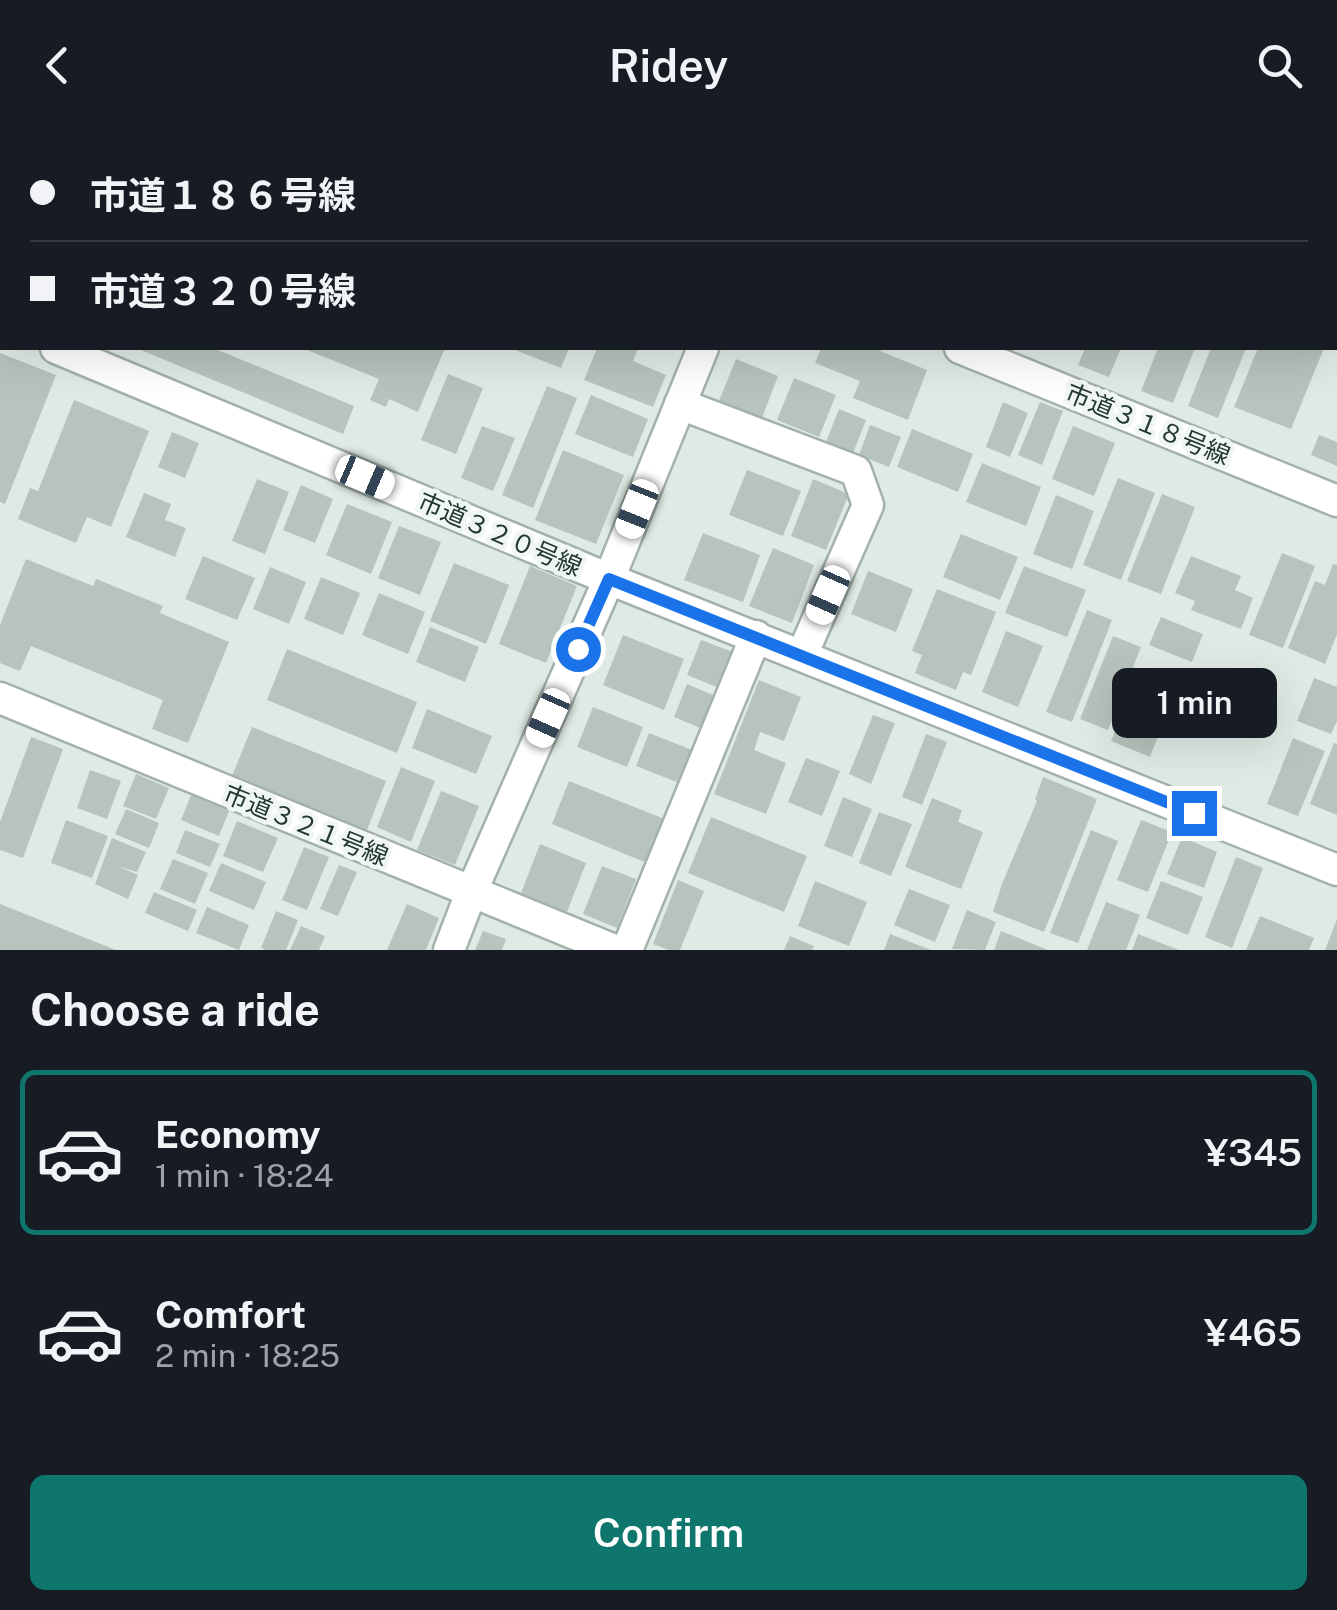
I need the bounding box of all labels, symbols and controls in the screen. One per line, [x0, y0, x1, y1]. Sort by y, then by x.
icon: back [30, 38, 85, 93]
icon: search [1252, 38, 1307, 93]
text: Ridey [609, 39, 728, 92]
text: 市道１８６号線 [90, 173, 356, 218]
text: 市道３２０号線 [90, 269, 356, 314]
street label: 市道３１８号線 [1061, 377, 1235, 471]
car [332, 451, 398, 503]
car [612, 476, 662, 542]
street label: 市道３２０号線 [414, 486, 586, 582]
car [802, 561, 854, 629]
route start [556, 627, 601, 672]
callout: 1 min [1112, 668, 1276, 738]
car [522, 684, 574, 752]
text: 1 min [1156, 684, 1233, 721]
street label: 市道３２１号線 [219, 778, 393, 872]
route end [1172, 791, 1217, 836]
text: Choose a ride [30, 983, 320, 1036]
icon: car [35, 1108, 125, 1198]
text: Economy [155, 1112, 321, 1157]
text: ¥345 [1204, 1130, 1302, 1175]
text: 1 min · 18:24 [155, 1157, 334, 1194]
icon: car [35, 1288, 125, 1378]
text: Comfort [155, 1292, 306, 1337]
text: ¥465 [1204, 1310, 1302, 1355]
text: 2 min · 18:25 [155, 1337, 340, 1374]
button: Confirm [30, 1475, 1307, 1590]

